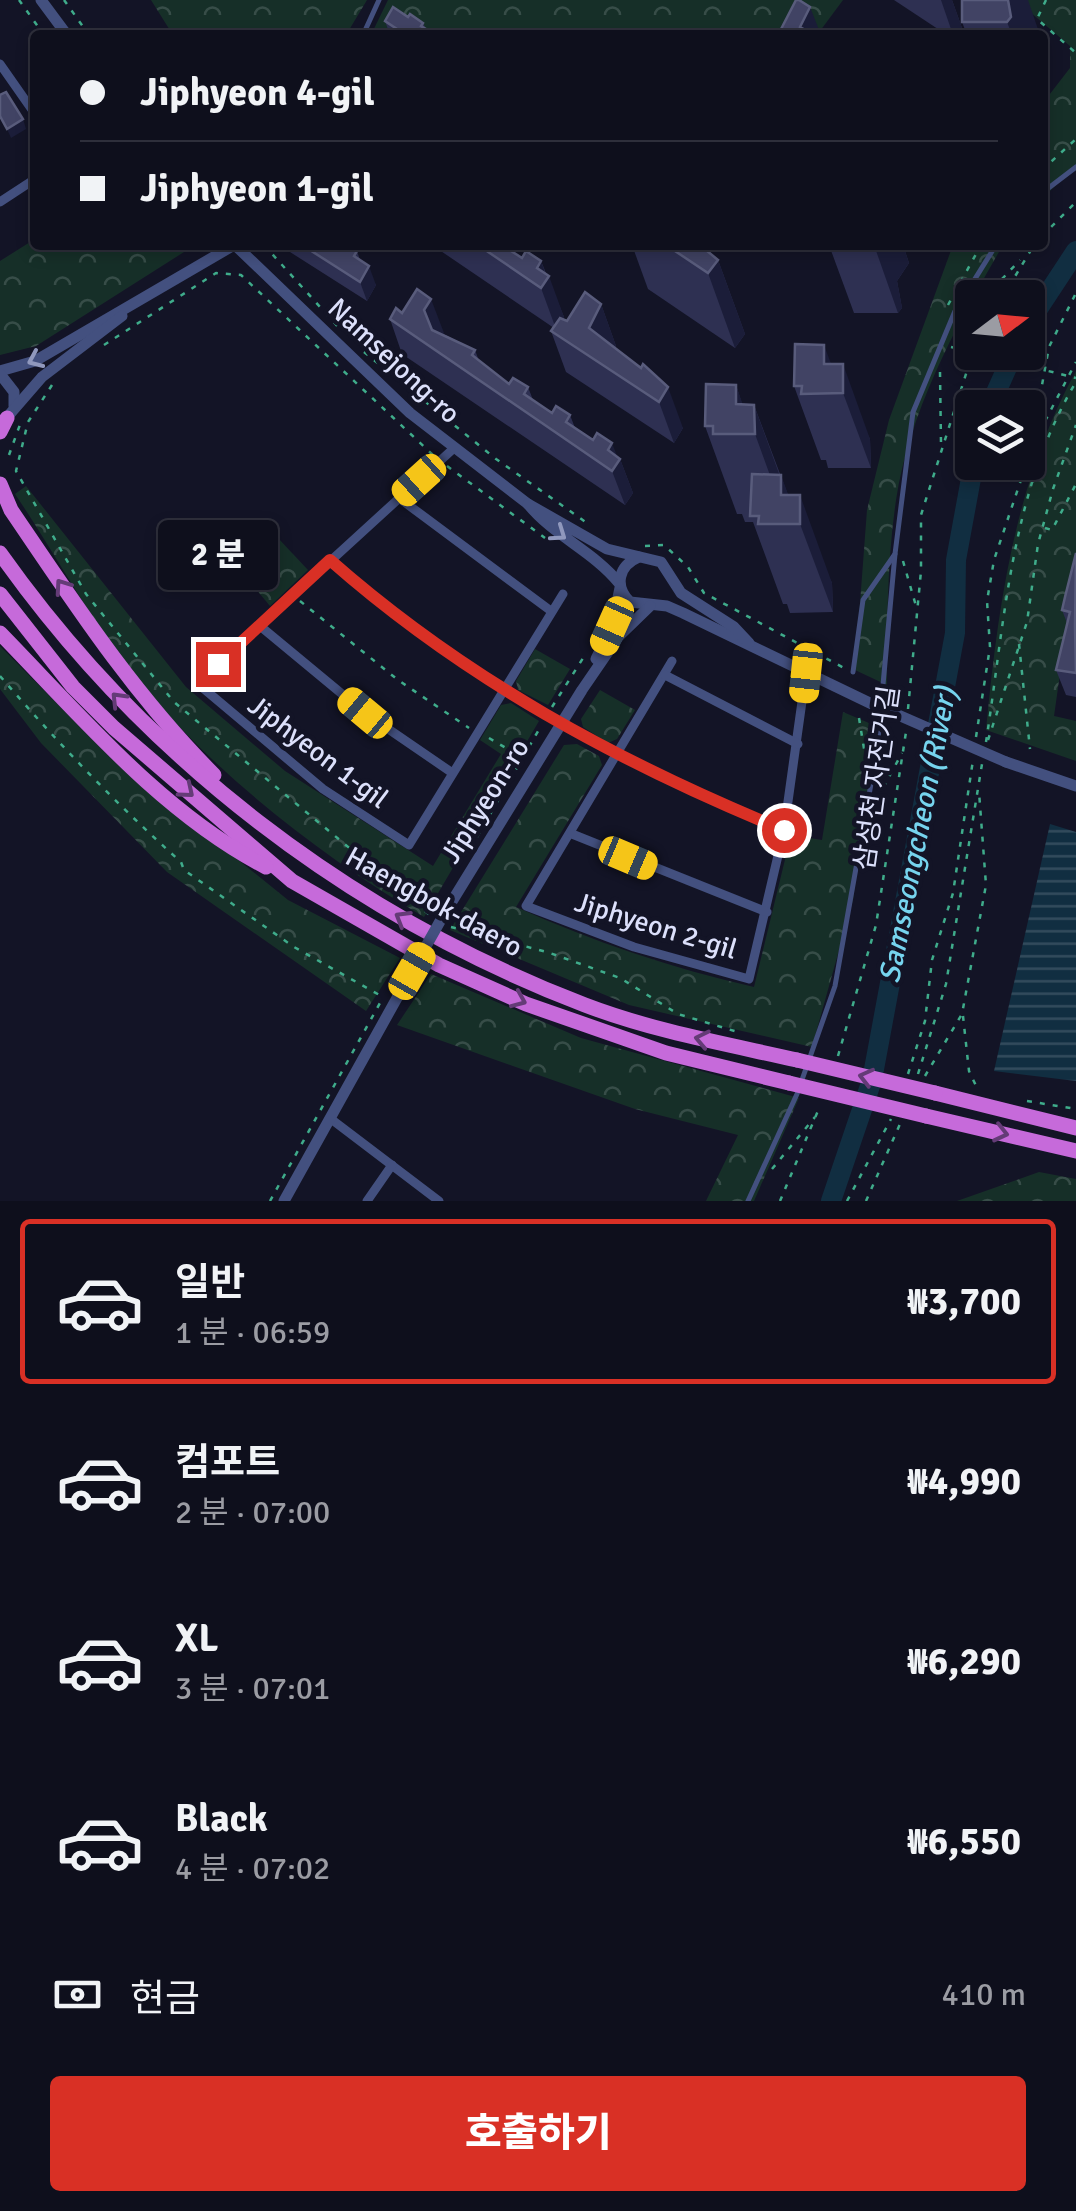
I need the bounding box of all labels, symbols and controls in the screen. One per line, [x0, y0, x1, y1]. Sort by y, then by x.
text: Jiphyeon 4-gil [140, 69, 375, 116]
text: Jiphyeon 1-gil [140, 165, 374, 212]
north arrow [955, 280, 1045, 370]
map controls [955, 280, 1045, 480]
street label: Namsejong-ro [321, 291, 467, 431]
one-way arrow [27, 347, 45, 367]
button: layers [955, 390, 1045, 480]
car [387, 449, 451, 511]
callout: 2 분 [158, 519, 278, 589]
one-way arrow [548, 522, 566, 540]
text: 2 분 [191, 535, 245, 574]
one-way arrow [56, 578, 74, 597]
car [586, 592, 638, 660]
route end [196, 642, 241, 687]
car [788, 642, 824, 704]
car [332, 682, 398, 744]
street label: 삼성천 자전거길 [847, 683, 907, 873]
water label: Samseongcheon (River) [871, 683, 965, 986]
street label: Jiphyeon 1-gil [241, 688, 395, 816]
one-way arrow [112, 692, 130, 710]
street label: Jiphyeon-ro [433, 732, 537, 870]
one-way arrow [175, 779, 194, 797]
route start [762, 808, 807, 853]
car [595, 832, 661, 884]
street label: Haengbok-daero [340, 839, 528, 965]
street label: Jiphyeon 2-gil [571, 885, 741, 967]
one-way arrow [395, 911, 413, 930]
car [384, 938, 440, 1004]
one-way arrow [509, 989, 527, 1009]
one-way arrow [694, 1030, 711, 1051]
one-way arrow [858, 1067, 875, 1088]
one-way arrow [992, 1121, 1009, 1142]
icon: car [55, 1257, 145, 1347]
text: 일반 [175, 1259, 245, 1306]
text: ₩3,700 [907, 1278, 1021, 1325]
text: 1 분 · 06:59 [175, 1313, 330, 1352]
icon: car [55, 1437, 145, 1527]
text: 컴포트 [175, 1439, 280, 1486]
text: ₩4,990 [907, 1458, 1021, 1505]
text: 2 분 · 07:00 [175, 1493, 330, 1532]
text: XL [175, 1615, 218, 1662]
icon: car [55, 1617, 145, 1707]
text: ₩6,290 [907, 1638, 1021, 1685]
text: 3 분 · 07:01 [175, 1669, 330, 1708]
text: Black [175, 1795, 268, 1842]
icon: car [55, 1797, 145, 1887]
text: ₩6,550 [907, 1818, 1021, 1865]
text: 4 분 · 07:02 [175, 1849, 330, 1888]
icon: cash [50, 1967, 105, 2022]
text: 현금 [130, 1975, 200, 2022]
text: 410 m [942, 1975, 1026, 2014]
button: 호출하기 [50, 2076, 1026, 2191]

